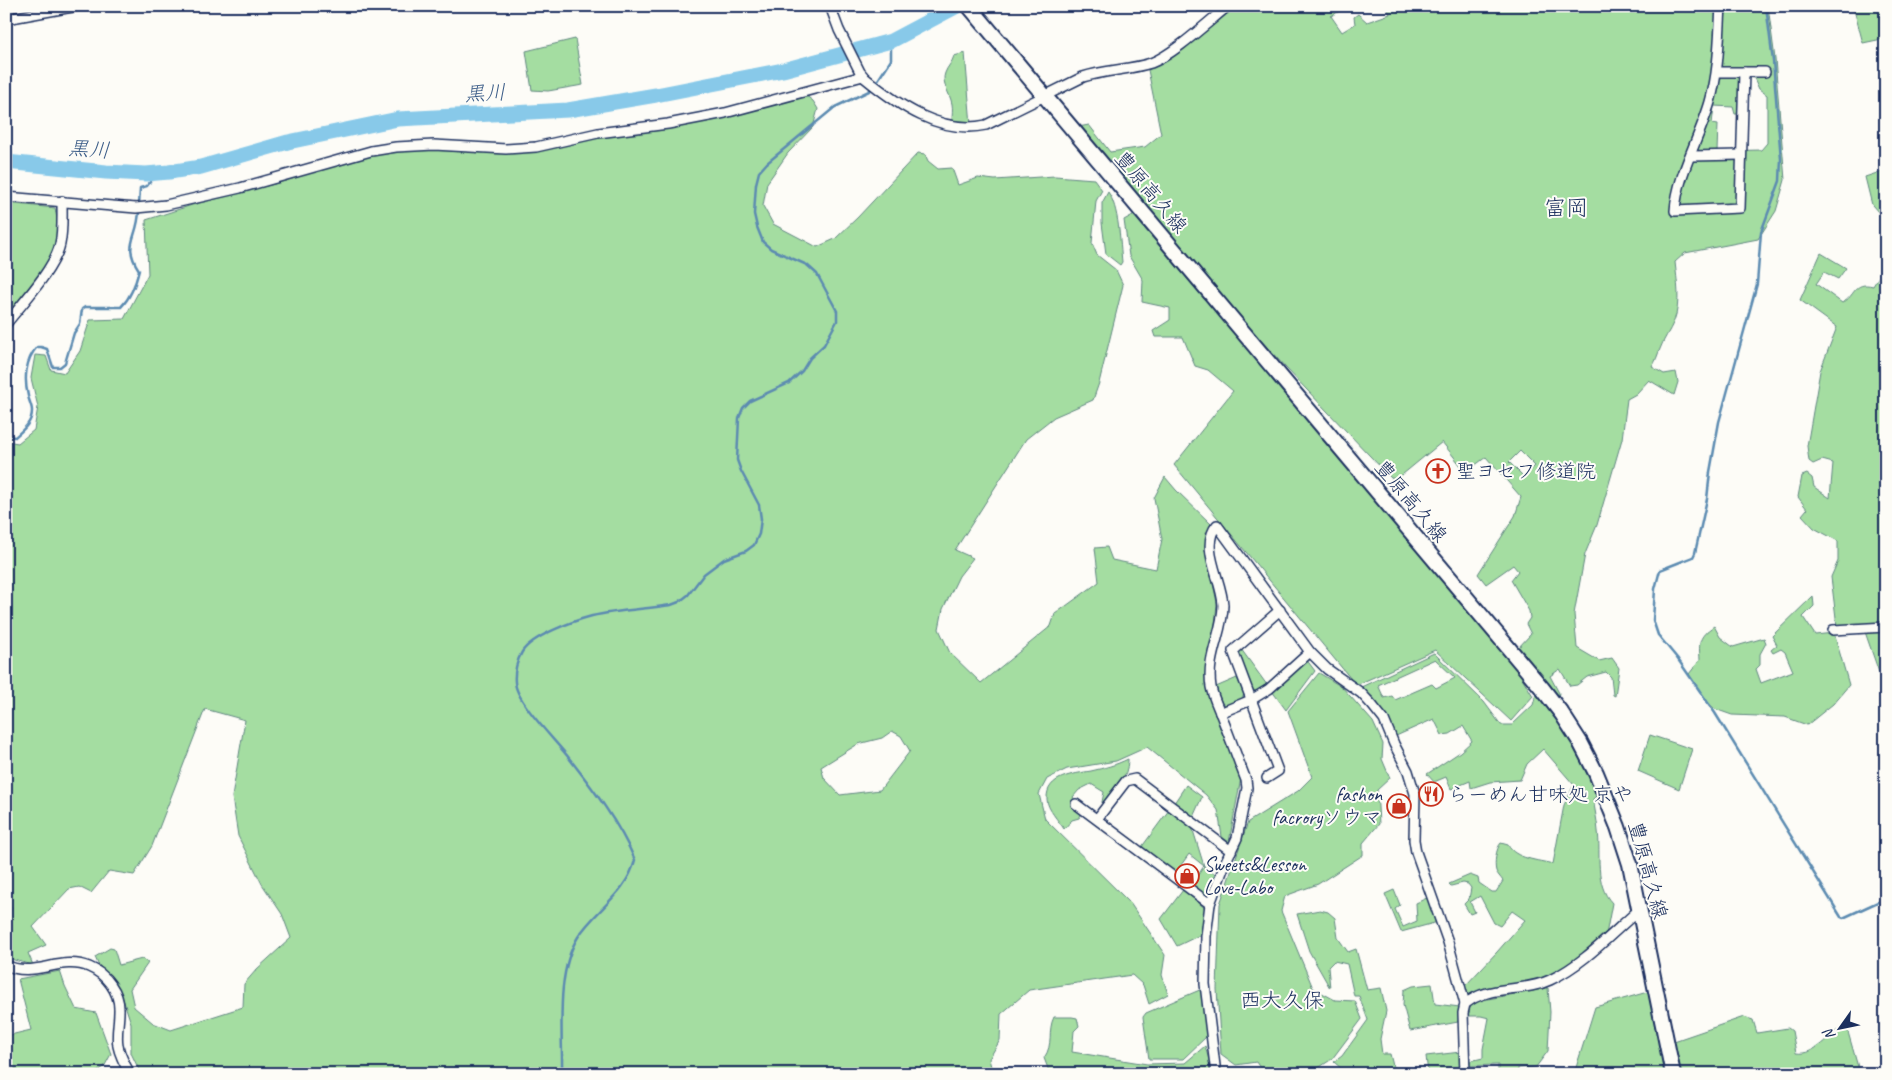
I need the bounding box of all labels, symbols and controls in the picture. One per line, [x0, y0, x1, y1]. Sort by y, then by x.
water label: 黒川 [463, 79, 507, 107]
water label: 黒川 [67, 135, 111, 163]
street label: 豊原高久線 [1109, 146, 1193, 238]
district label: 富岡 [1544, 194, 1588, 222]
street label: 豊原高久線 [1369, 455, 1453, 547]
church icon: 聖ヨセフ修道院 [1425, 458, 1451, 484]
place label: 聖ヨセフ修道院 [1456, 459, 1596, 484]
restaurant icon: らーめん甘味処 京や [1418, 781, 1444, 807]
place label: fashon facroryソウマ [1272, 782, 1383, 830]
place label: らーめん甘味処 京や [1448, 782, 1633, 807]
shop icon: fashon facroryソウマ [1386, 793, 1412, 819]
street label: 豊原高久線 [1623, 818, 1673, 922]
place label: Sweets&Lesson Love-Labo [1204, 852, 1307, 900]
shop icon: Sweets&Lesson Love-Labo [1174, 863, 1200, 889]
district label: 西大久保 [1240, 987, 1324, 1013]
north arrow [1814, 1002, 1864, 1052]
text: N [1819, 1025, 1839, 1043]

